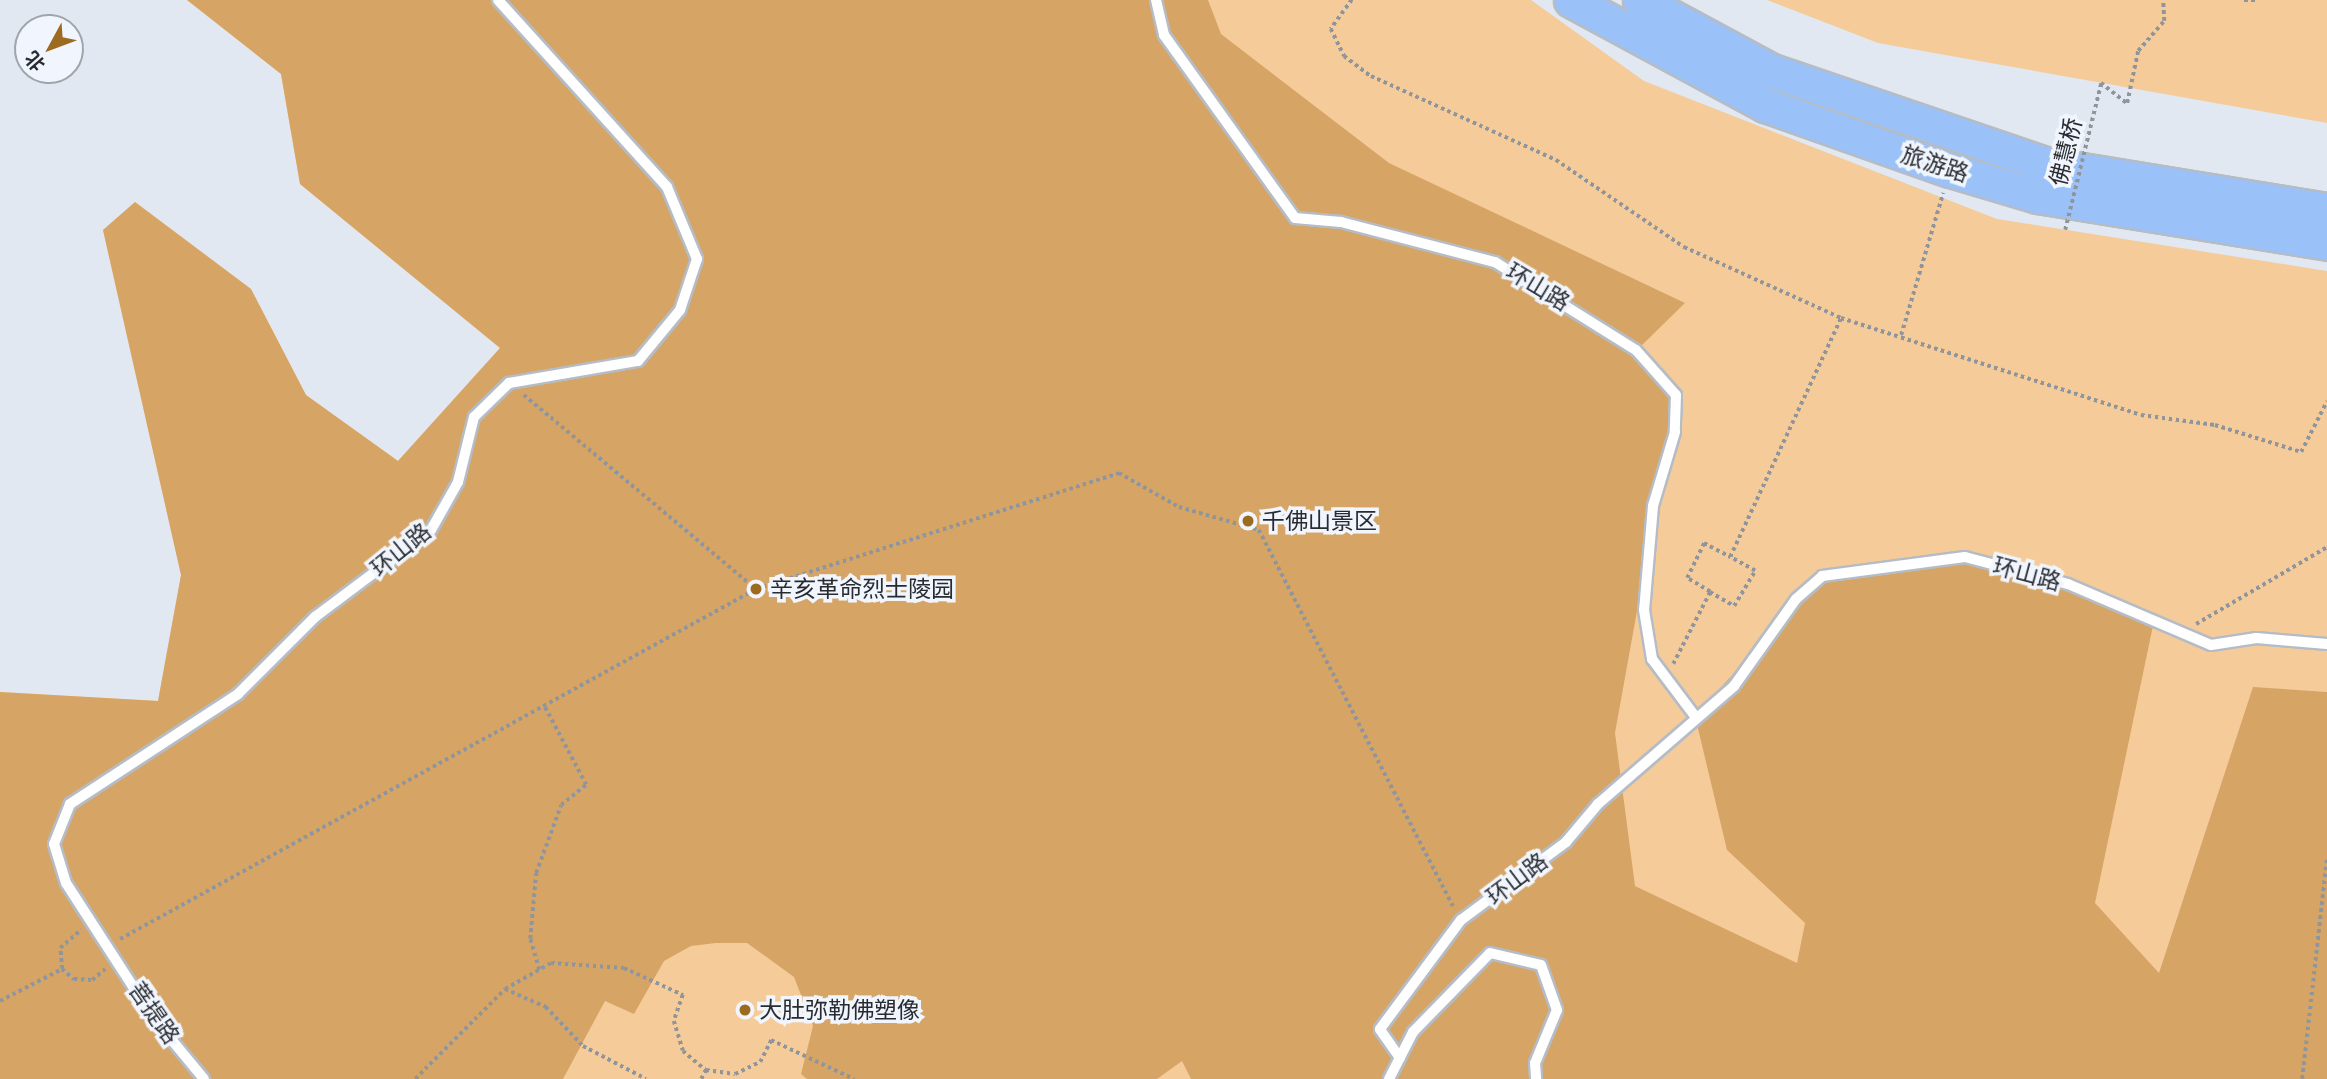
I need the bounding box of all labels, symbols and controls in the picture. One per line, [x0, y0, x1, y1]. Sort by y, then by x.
north arrow [14, 14, 84, 84]
text: 北 [19, 46, 50, 77]
street label: 佛慧桥 [2044, 115, 2088, 189]
street label: 旅游路 [1898, 140, 1972, 188]
street label: 环山路 [1501, 257, 1575, 317]
place label: 千佛山景区 [1262, 507, 1377, 535]
marker: 千佛山景区 [1240, 513, 1256, 529]
street label: 环山路 [366, 518, 436, 582]
street label: 环山路 [1990, 552, 2064, 596]
place label: 辛亥革命烈士陵园 [770, 575, 954, 603]
marker: 辛亥革命烈士陵园 [748, 581, 764, 597]
street label: 环山路 [1481, 847, 1553, 911]
street label: 菩提路 [123, 977, 185, 1049]
place label: 大肚弥勒佛塑像 [759, 996, 920, 1024]
marker: 大肚弥勒佛塑像 [737, 1002, 753, 1018]

